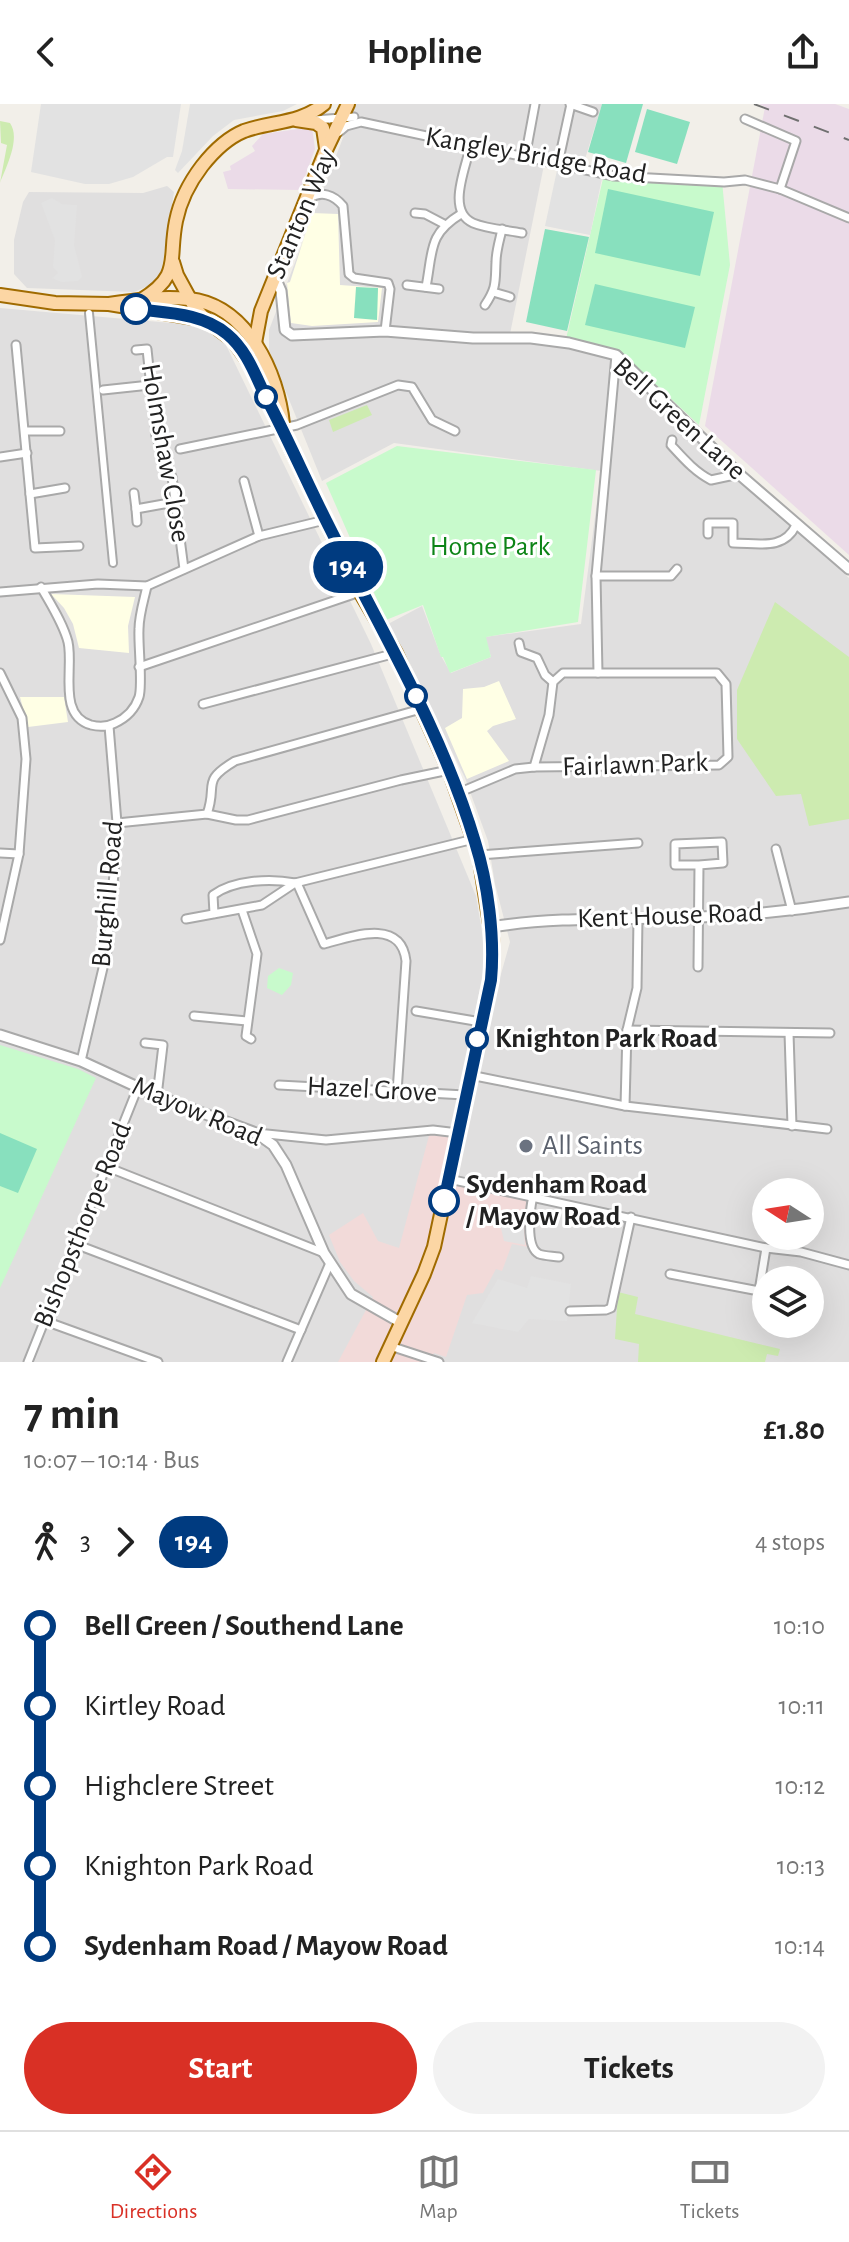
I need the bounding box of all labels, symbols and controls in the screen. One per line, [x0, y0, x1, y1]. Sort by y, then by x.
icon: back [24, 30, 68, 74]
icon: share [781, 30, 825, 74]
text: Hopline [367, 34, 482, 70]
street label: Kangley Bridge Road [423, 123, 649, 189]
street label: Stanton Way [262, 145, 342, 283]
unlabelled marker [121, 294, 151, 324]
street label: Bell Green Lane [607, 352, 751, 486]
street label: Holmshaw Close [135, 361, 195, 545]
unlabelled marker [255, 386, 277, 408]
park label: Home Park [430, 533, 550, 561]
line badge: 194 [302, 541, 394, 593]
text: 194 [329, 553, 367, 581]
unlabelled marker [405, 685, 427, 707]
street label: Fairlawn Park [562, 748, 709, 782]
street label: Burghill Road [88, 819, 128, 969]
street label: Kent House Road [577, 899, 763, 933]
place label: Knighton Park Road [495, 1025, 718, 1053]
marker: Knighton Park Road [466, 1028, 488, 1050]
street label: Mayow Road [128, 1072, 266, 1152]
street label: Hazel Grove [306, 1073, 438, 1107]
street label: Bishopsthorpe Road [29, 1118, 137, 1332]
place label: All Saints [542, 1132, 643, 1160]
marker: All Saints [517, 1137, 535, 1155]
place label: Sydenham Road / Mayow Road [465, 1171, 647, 1231]
north arrow [752, 1178, 824, 1250]
map controls [752, 1178, 824, 1338]
marker: Sydenham Road / Mayow Road [429, 1186, 459, 1216]
button: layers [752, 1266, 824, 1338]
text: 7 min [24, 1393, 120, 1437]
text: £1.80 [764, 1415, 825, 1445]
text: 10:07 – 10:14 · Bus [24, 1447, 200, 1473]
icon: walk [24, 1520, 68, 1564]
icon: forward [103, 1520, 147, 1564]
text: 194 [175, 1528, 212, 1556]
text: 3 [80, 1529, 91, 1555]
text: 4 stops [755, 1529, 825, 1555]
text: Bell Green / Southend Lane [84, 1611, 404, 1641]
text: 10:10 [774, 1613, 825, 1639]
text: Kirtley Road [84, 1691, 226, 1721]
text: 10:11 [778, 1693, 825, 1719]
text: Highclere Street [84, 1771, 274, 1801]
text: 10:12 [776, 1773, 825, 1799]
text: Knighton Park Road [84, 1851, 313, 1881]
text: 10:13 [777, 1853, 825, 1879]
text: Sydenham Road / Mayow Road [84, 1931, 448, 1961]
text: 10:14 [775, 1933, 825, 1959]
button: Start [24, 2022, 417, 2114]
button: Tickets [433, 2022, 825, 2114]
tab: Directions [110, 2150, 197, 2224]
tab: Map [417, 2150, 461, 2224]
tab: Tickets [680, 2150, 739, 2224]

